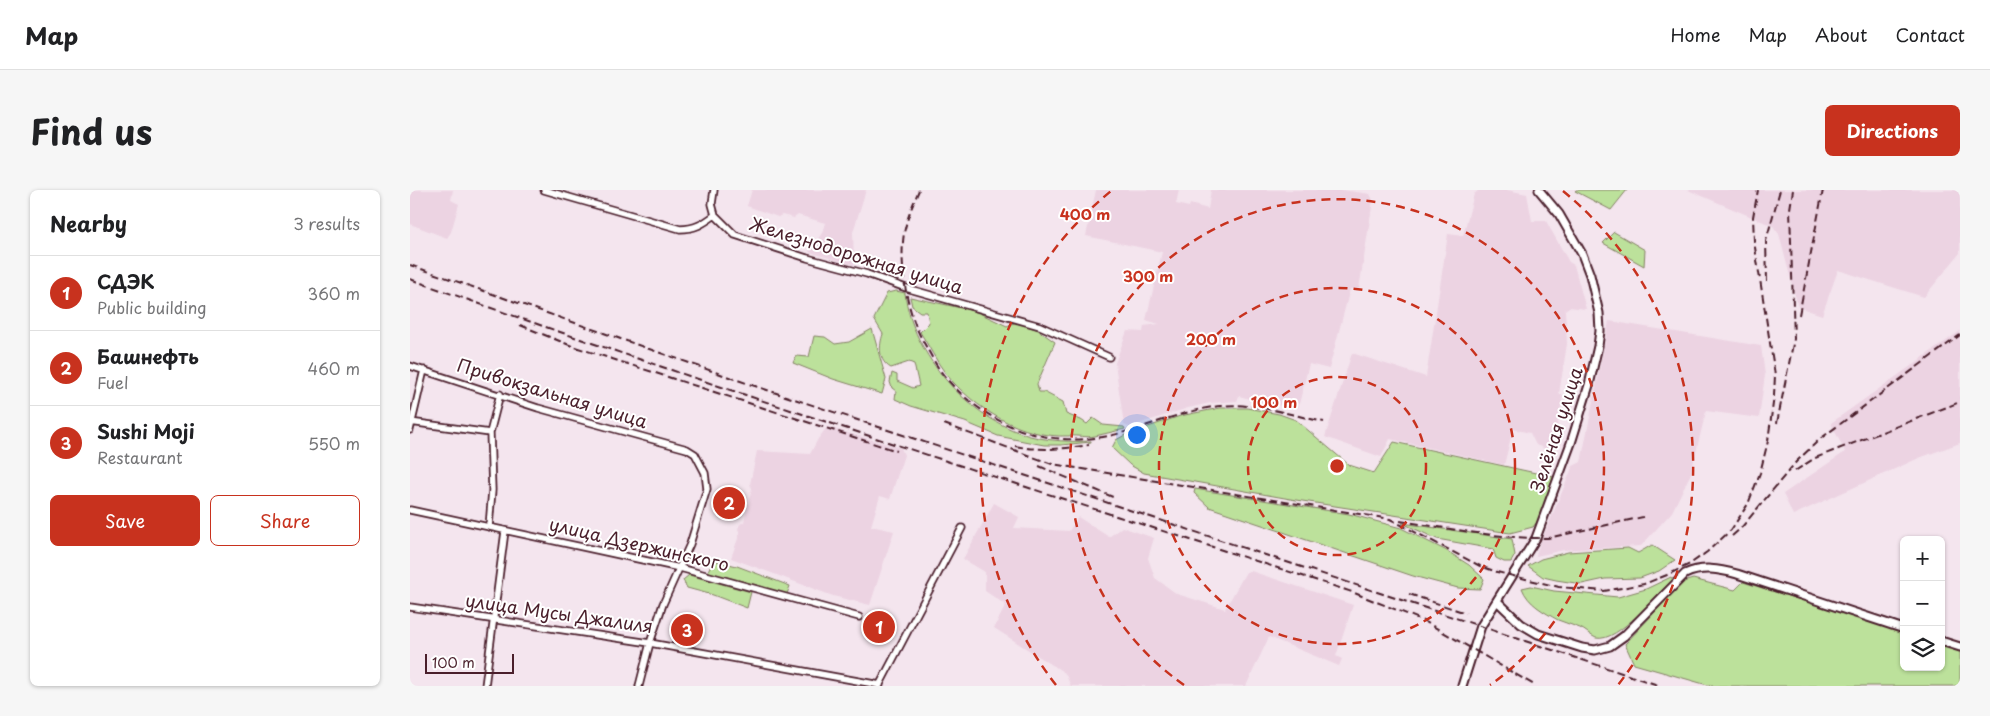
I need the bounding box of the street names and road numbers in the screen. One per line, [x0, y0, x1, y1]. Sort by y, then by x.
street label: Железнодорожная улица [746, 209, 967, 300]
street label: Привокзальная улица [454, 351, 652, 435]
street label: Зелёная улица [1523, 363, 1589, 496]
street label: улица Дзержинского [547, 510, 732, 577]
street label: улица Мусы Джалиля [464, 586, 655, 639]

